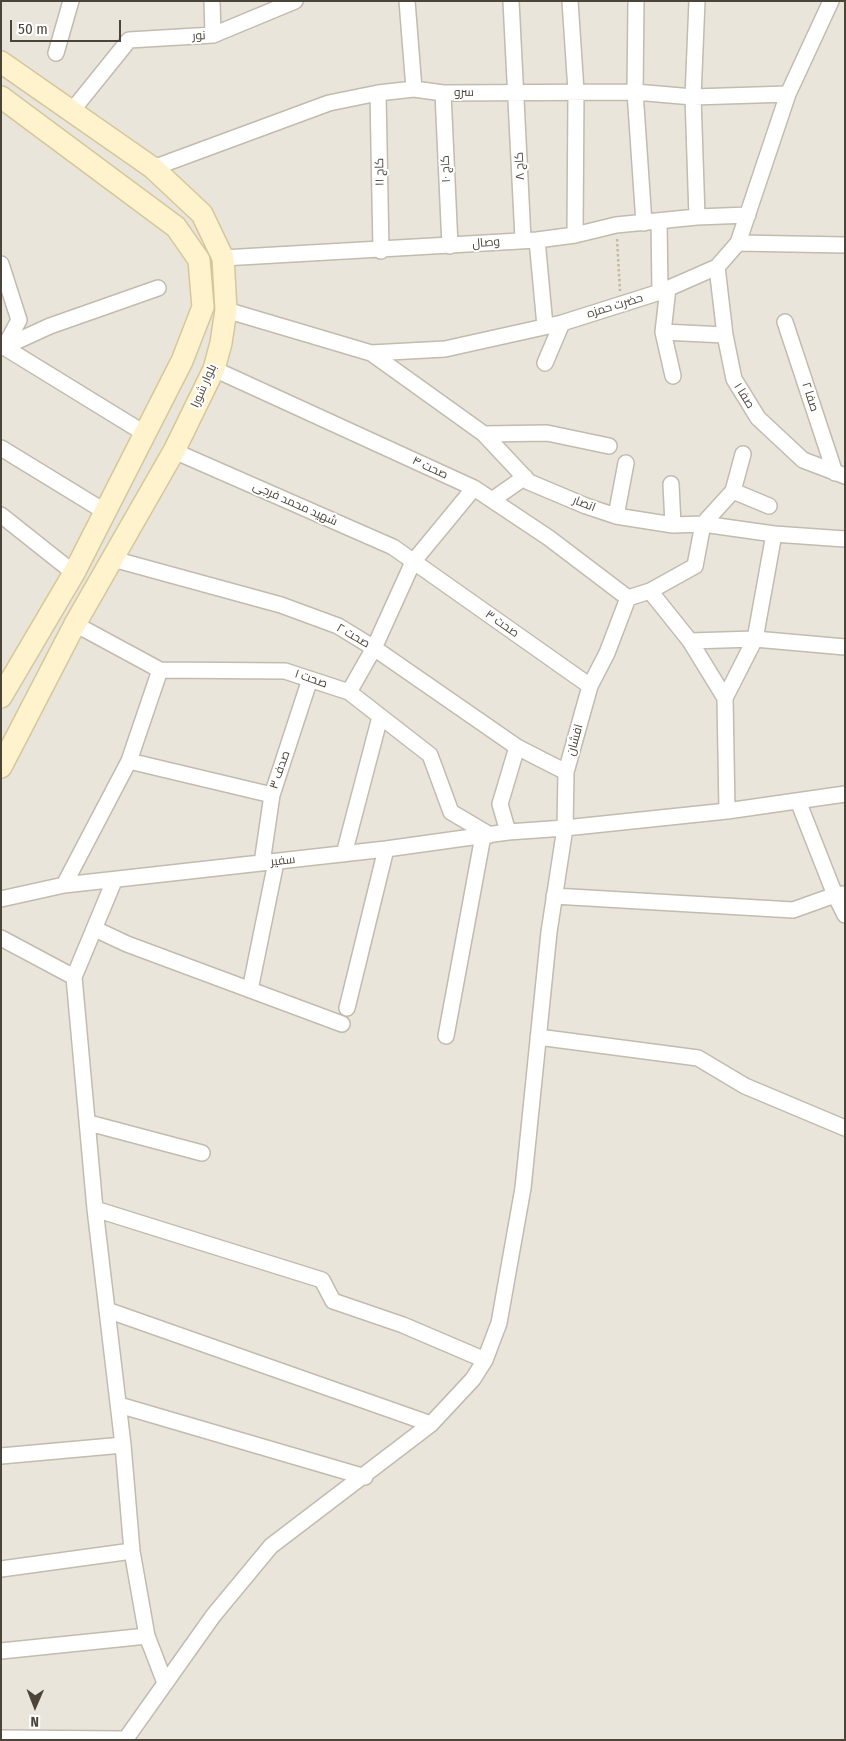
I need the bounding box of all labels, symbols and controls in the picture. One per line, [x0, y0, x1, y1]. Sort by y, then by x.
scale bar [12, 10, 124, 42]
text: 50 m [18, 20, 48, 38]
street label: نور [192, 28, 206, 44]
street label: سرو [454, 86, 474, 100]
street label: کاج ۸ [512, 151, 528, 181]
street label: کاج ۱۰ [438, 155, 454, 183]
street label: کاج ۱۱ [373, 158, 387, 186]
street label: وصال [471, 235, 501, 251]
street label: حضرت حمزه [585, 291, 645, 321]
street label: بلوار شورا [188, 362, 220, 410]
street label: صفا ۱ [731, 380, 757, 412]
street label: صفا ۲ [798, 380, 822, 414]
street label: صحت ۴ [410, 454, 450, 482]
street label: شهید محمد فرجی [250, 479, 340, 529]
street label: انصار [571, 493, 597, 515]
street label: صحت ۳ [482, 607, 522, 641]
street label: صحت ۲ [334, 621, 372, 651]
street label: صحت ۱ [293, 667, 329, 691]
street label: افشان [564, 722, 586, 758]
street label: صدف ۳ [267, 749, 293, 791]
street label: سفیر [270, 853, 296, 869]
north arrow [10, 1681, 60, 1731]
text: N [30, 1713, 39, 1730]

